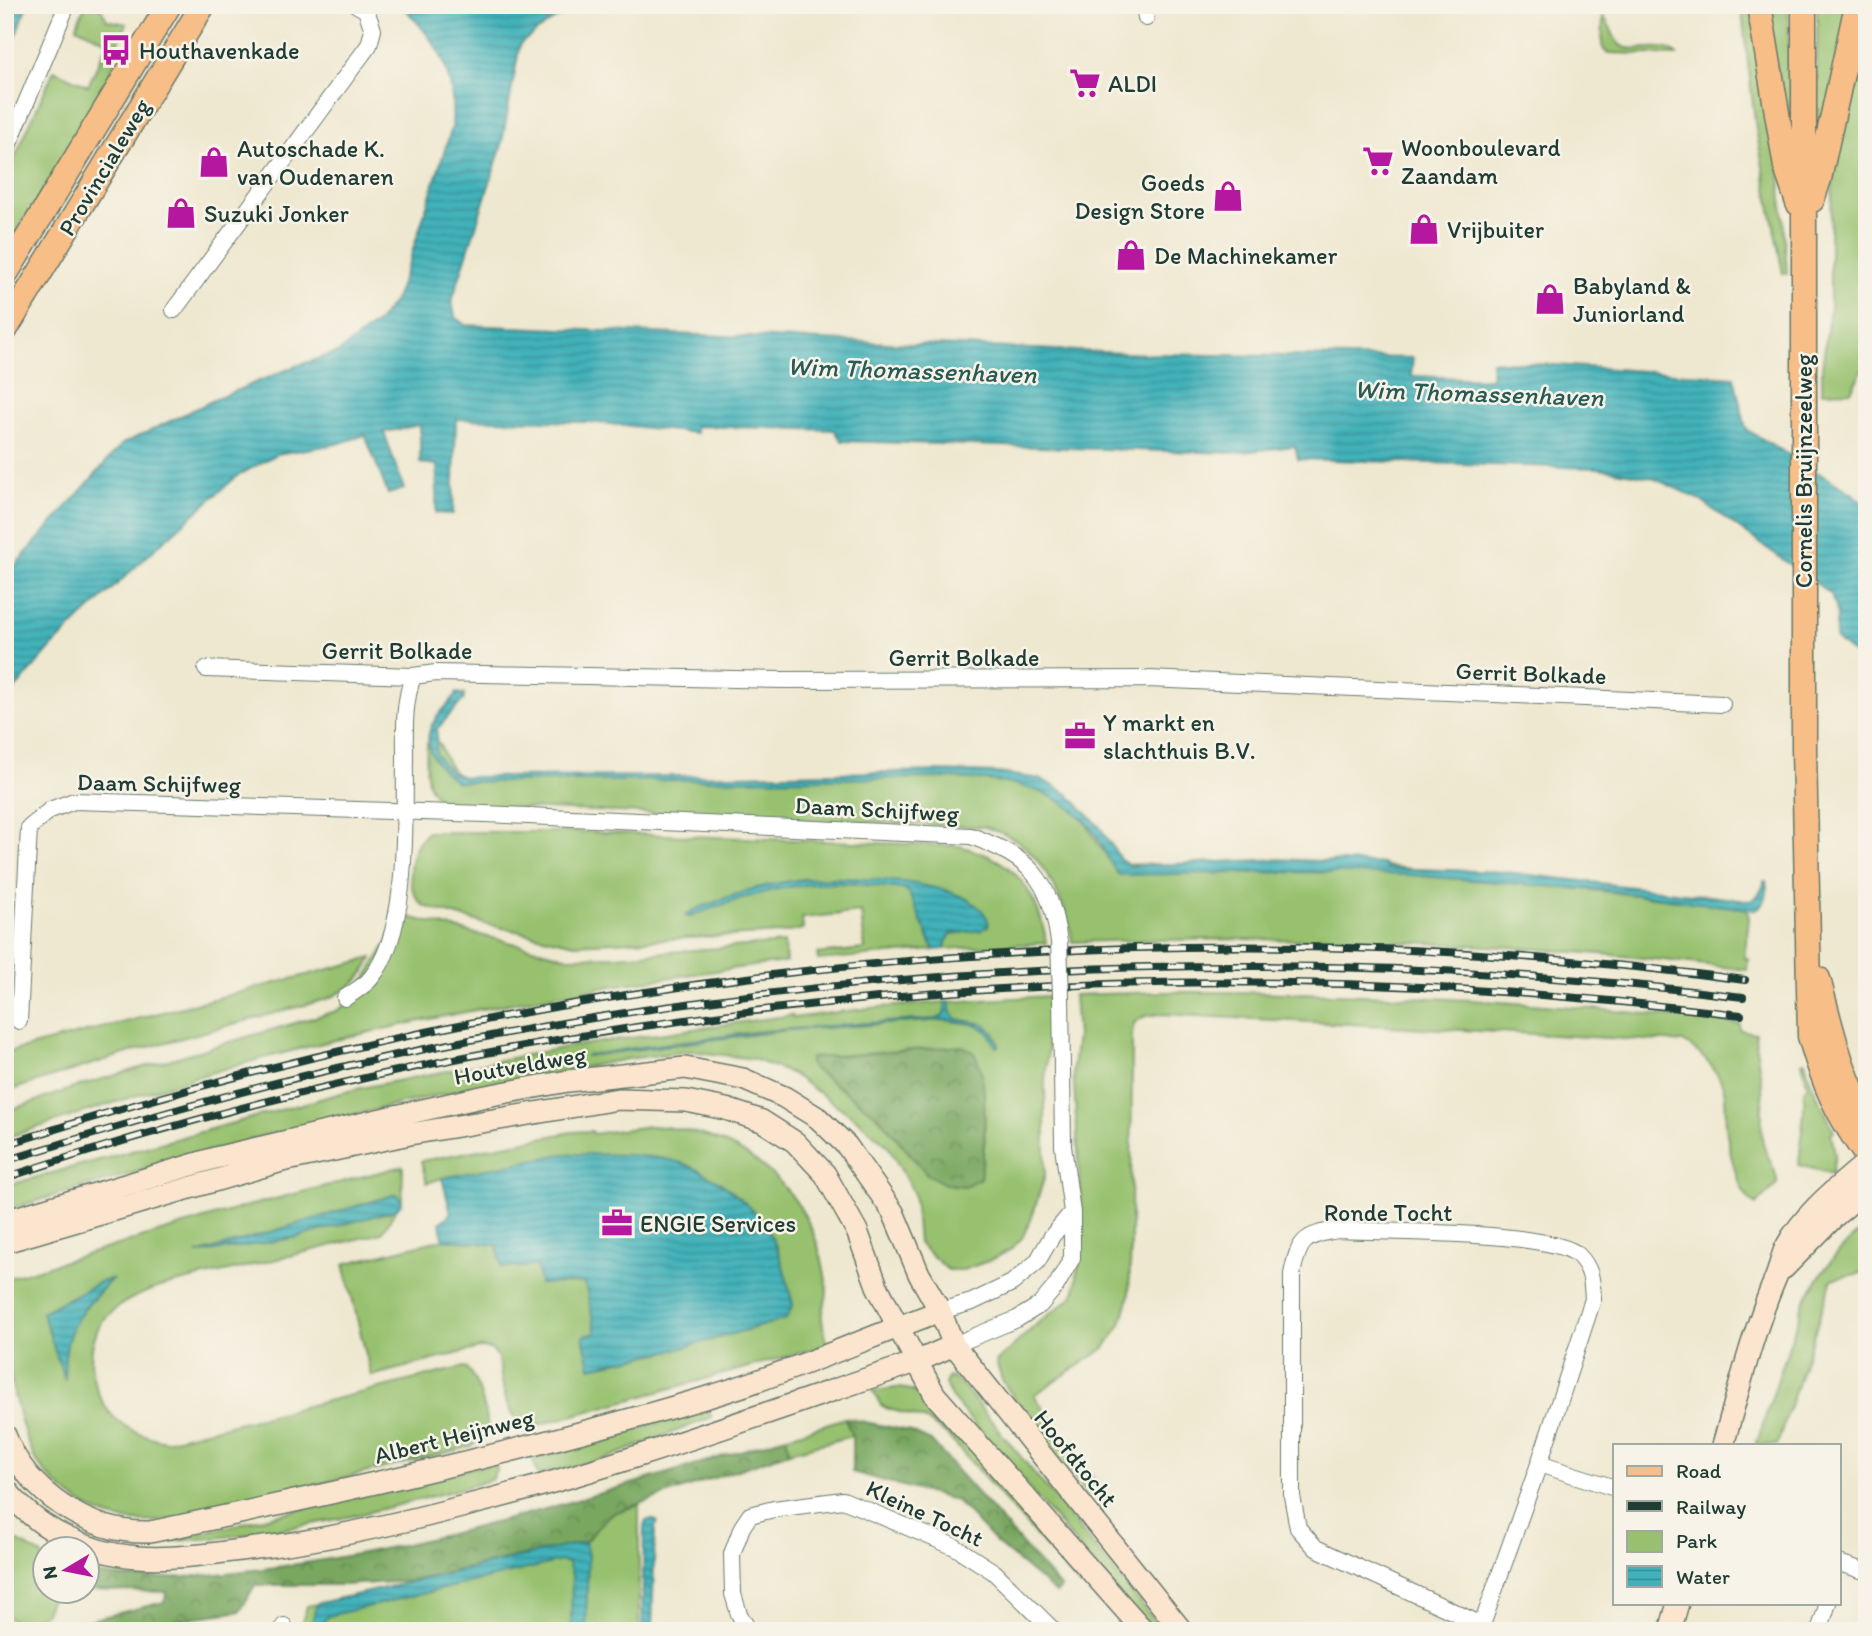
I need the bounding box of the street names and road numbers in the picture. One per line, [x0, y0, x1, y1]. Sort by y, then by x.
street label: Provincialeweg [52, 93, 157, 241]
street label: Cornelis Bruijnzeelweg [1789, 353, 1818, 588]
street label: Gerrit Bolkade [322, 636, 472, 665]
street label: Gerrit Bolkade [889, 643, 1039, 672]
street label: Gerrit Bolkade [1455, 656, 1607, 690]
street label: Daam Schijfweg [77, 767, 242, 799]
street label: Daam Schijfweg [794, 790, 960, 828]
street label: Houtveldweg [452, 1039, 589, 1091]
street label: Ronde Tocht [1324, 1198, 1452, 1227]
street label: Albert Heijnweg [371, 1402, 538, 1470]
street label: Hoofdtocht [1028, 1403, 1124, 1513]
street label: Kleine Tocht [862, 1473, 988, 1553]

